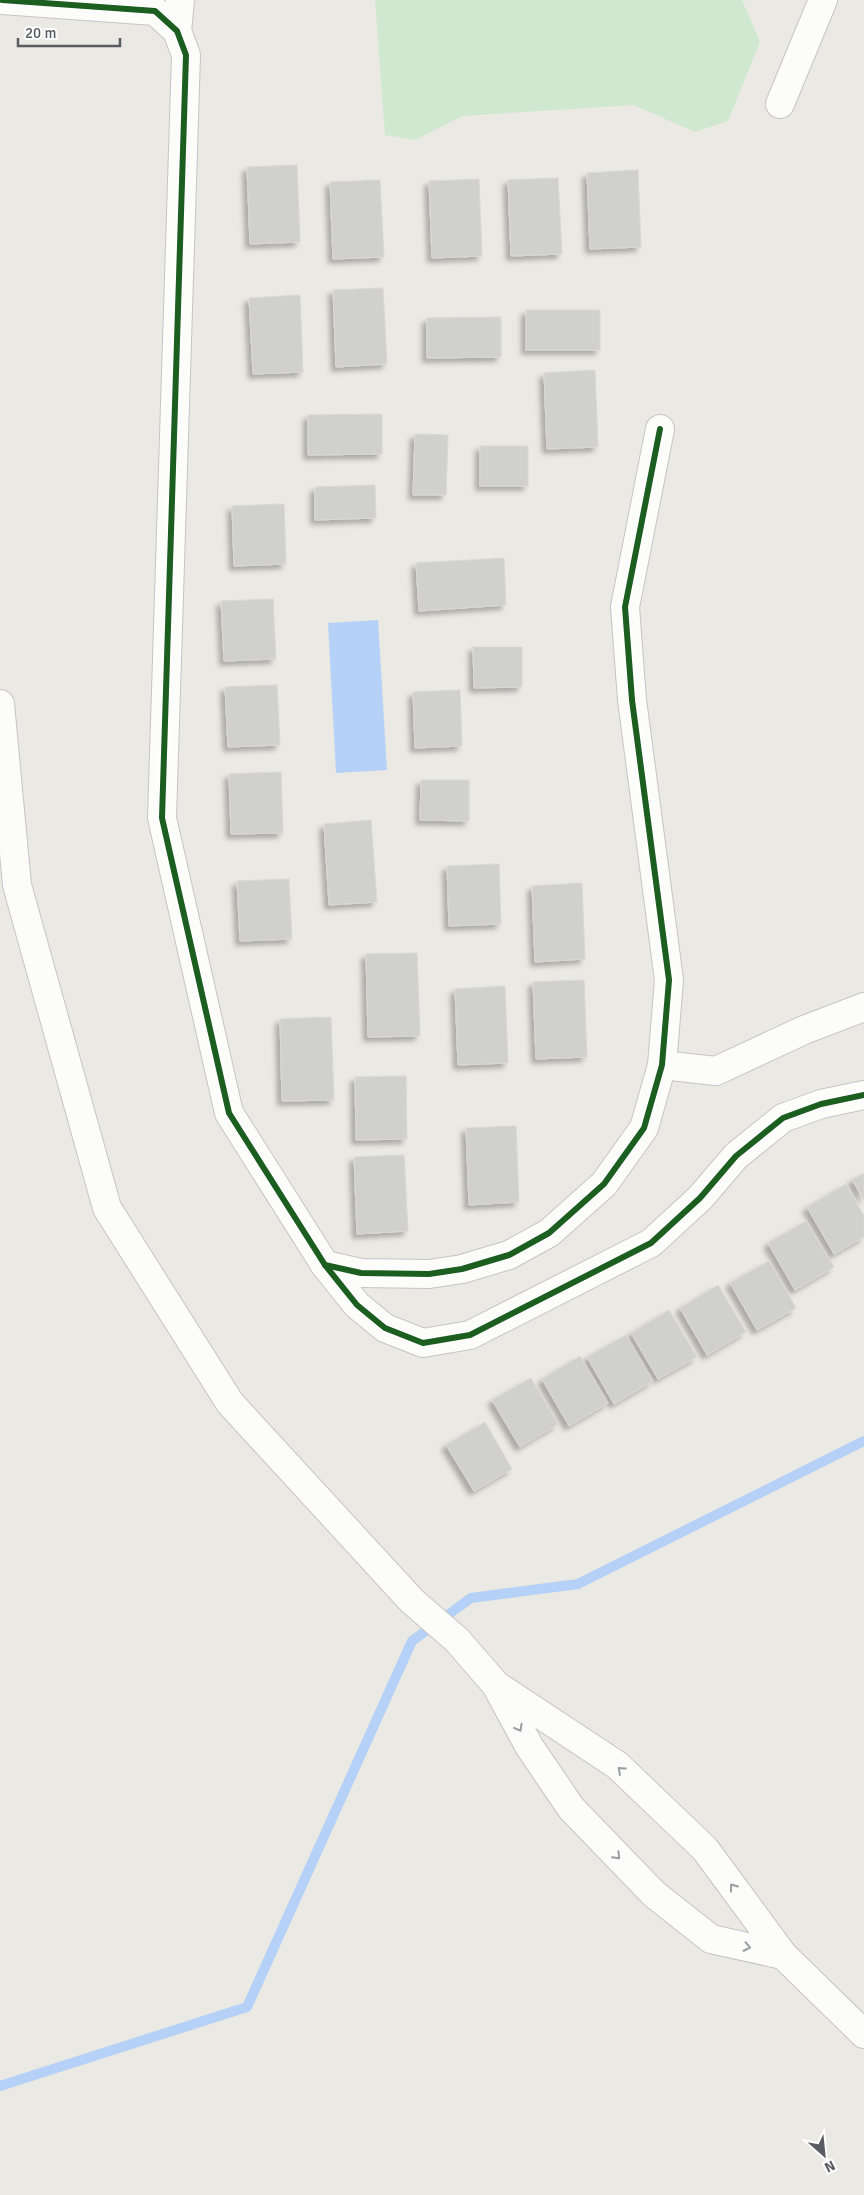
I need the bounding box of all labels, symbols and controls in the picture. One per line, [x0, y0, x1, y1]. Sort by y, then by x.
scale bar [18, 15, 120, 47]
text: 20 m [25, 24, 56, 42]
one-way arrow [513, 1722, 523, 1731]
one-way arrow [618, 1767, 627, 1776]
one-way arrow [611, 1850, 620, 1859]
one-way arrow [730, 1883, 739, 1893]
one-way arrow [743, 1941, 752, 1952]
north arrow [799, 2130, 849, 2180]
text: N [821, 2156, 838, 2176]

